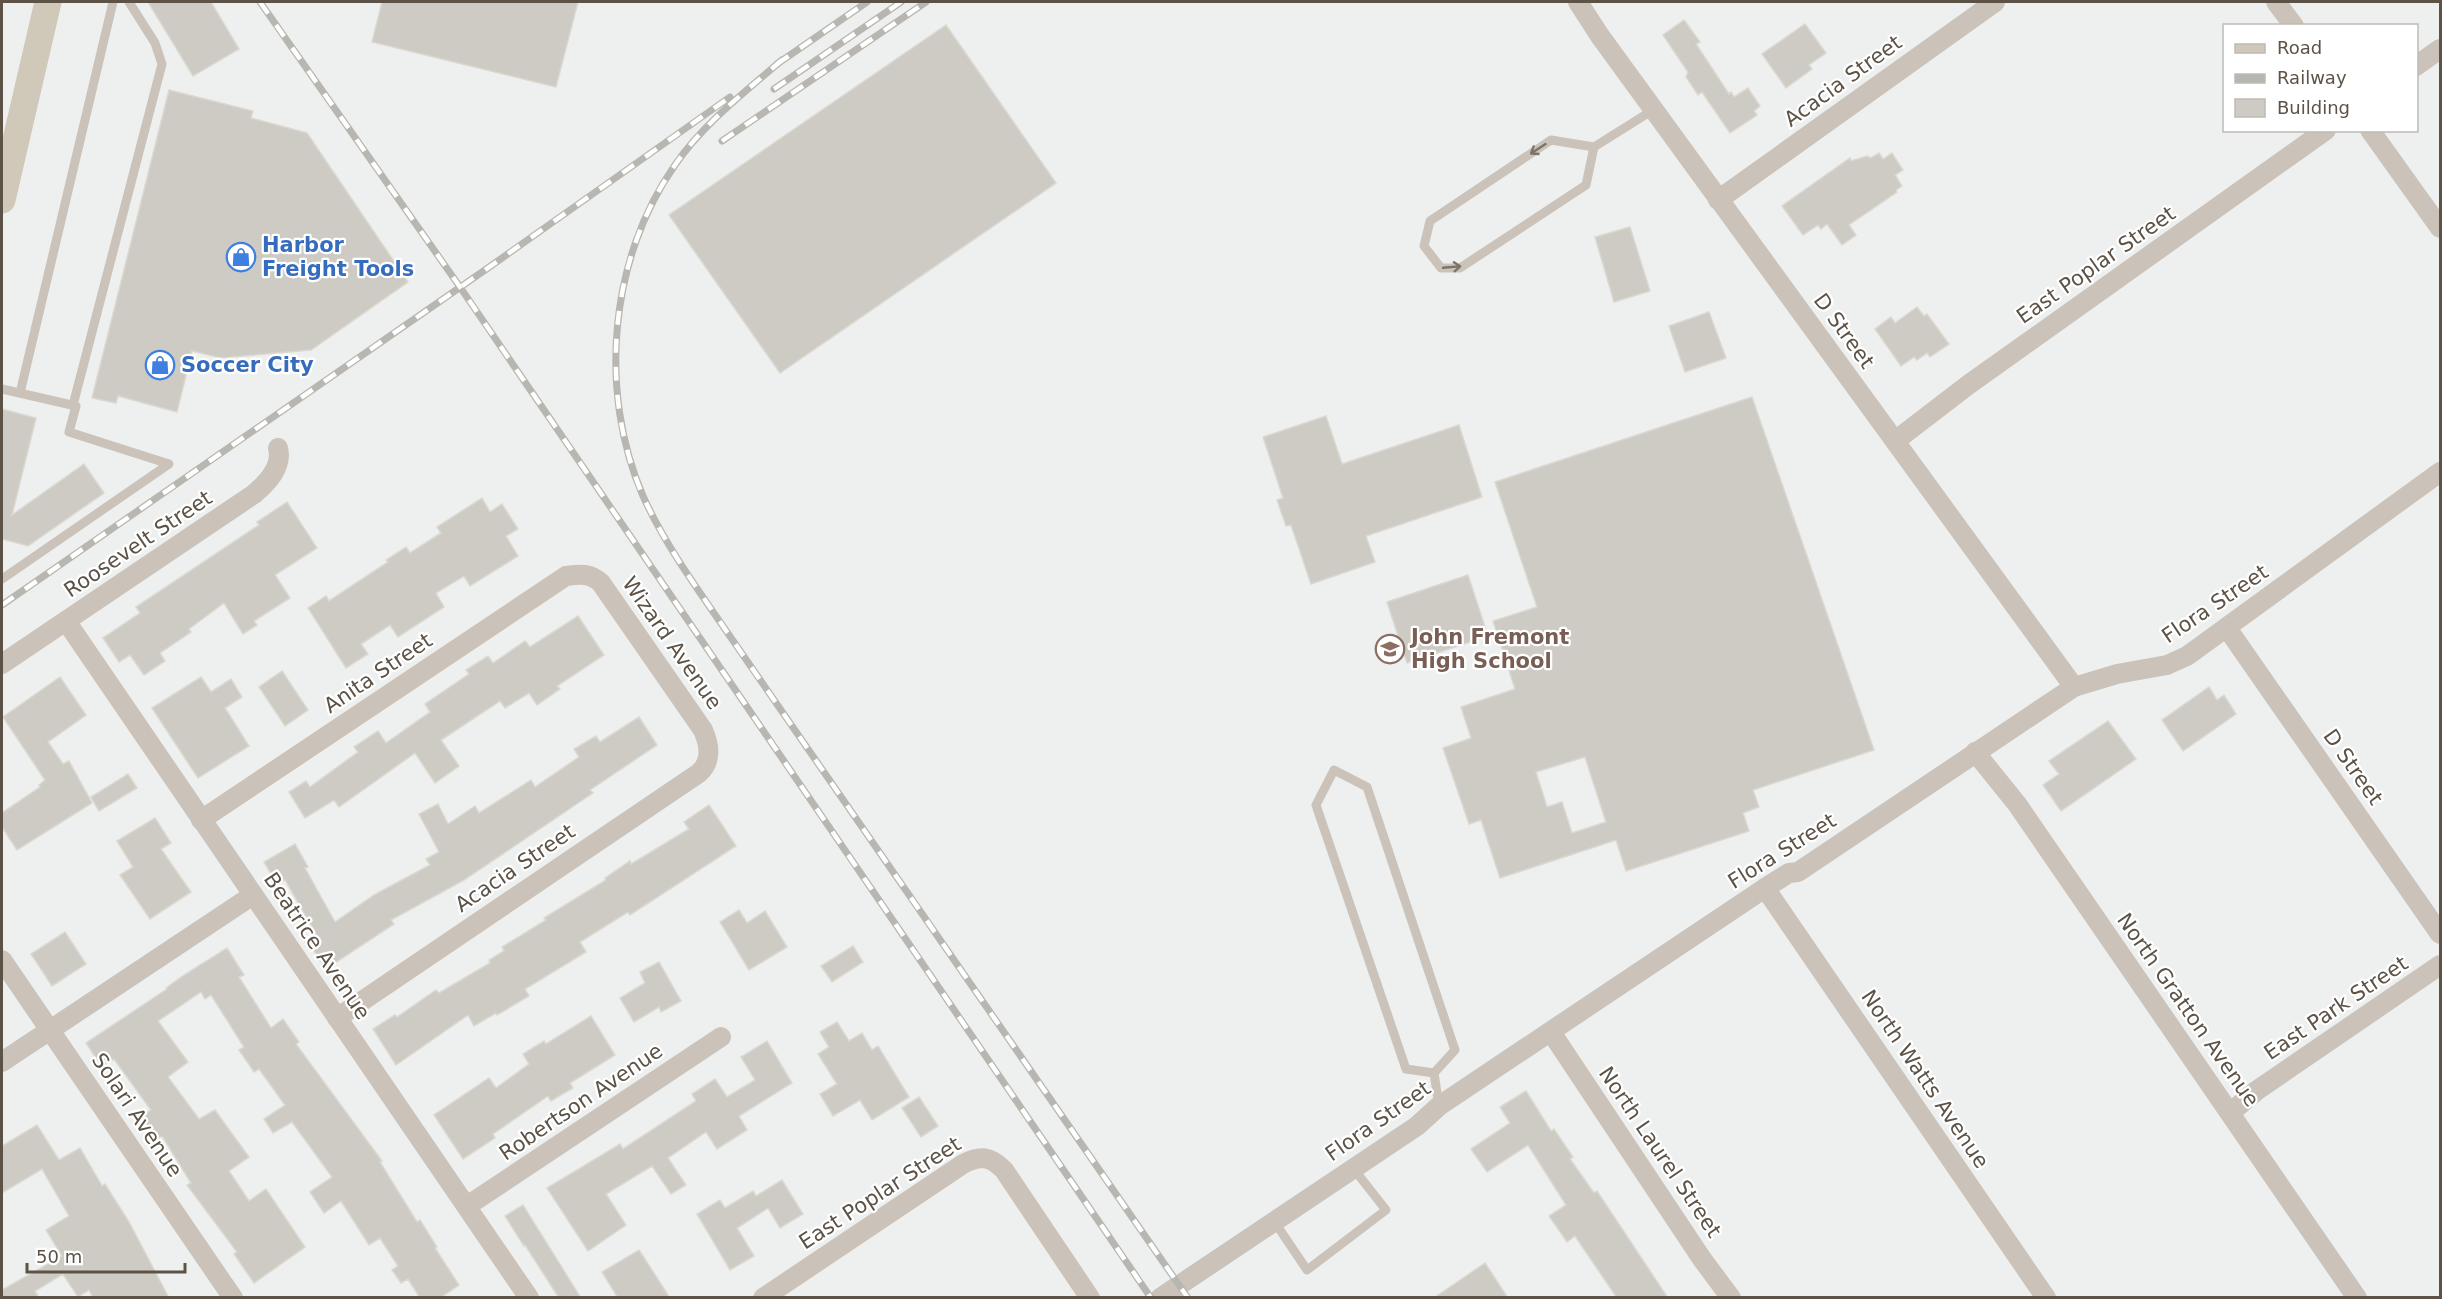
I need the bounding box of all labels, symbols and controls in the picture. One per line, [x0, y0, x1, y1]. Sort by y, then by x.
legend [2223, 24, 2418, 132]
street label: Acacia Street [1780, 30, 1906, 132]
text: Road [2277, 37, 2322, 58]
text: Railway [2277, 67, 2347, 88]
text: Building [2277, 97, 2350, 118]
one-way arrow [1530, 143, 1547, 155]
street label: East Poplar Street [2012, 201, 2180, 329]
place label: Harbor Freight Tools [262, 233, 414, 281]
shop icon: Harbor Freight Tools [225, 241, 257, 273]
one-way arrow [1442, 261, 1461, 272]
street label: D Street [1809, 289, 1879, 373]
shop icon: Soccer City [144, 349, 176, 381]
place label: Soccer City [181, 353, 314, 377]
street label: Roosevelt Street [60, 486, 216, 602]
street label: Flora Street [2157, 560, 2273, 648]
street label: Wizard Avenue [617, 572, 727, 714]
place label: John Fremont High School [1409, 625, 1569, 673]
street label: Anita Street [319, 628, 437, 718]
school or university icon: John Fremont High School [1374, 633, 1406, 665]
street label: D Street [2318, 725, 2388, 809]
street label: Flora Street [1724, 808, 1840, 894]
street label: Acacia Street [451, 819, 579, 917]
street label: Beatrice Avenue [259, 868, 375, 1024]
street label: North Gratton Avenue [2112, 909, 2264, 1111]
street label: East Park Street [2260, 951, 2412, 1065]
street label: North Watts Avenue [1856, 985, 1994, 1173]
street label: Robertson Avenue [495, 1039, 667, 1165]
street label: Solari Avenue [87, 1049, 187, 1181]
street label: North Laurel Street [1594, 1062, 1726, 1242]
street label: Flora Street [1321, 1076, 1435, 1166]
street label: East Poplar Street [795, 1132, 965, 1254]
scale bar [27, 1236, 184, 1274]
text: 50 m [36, 1246, 82, 1267]

